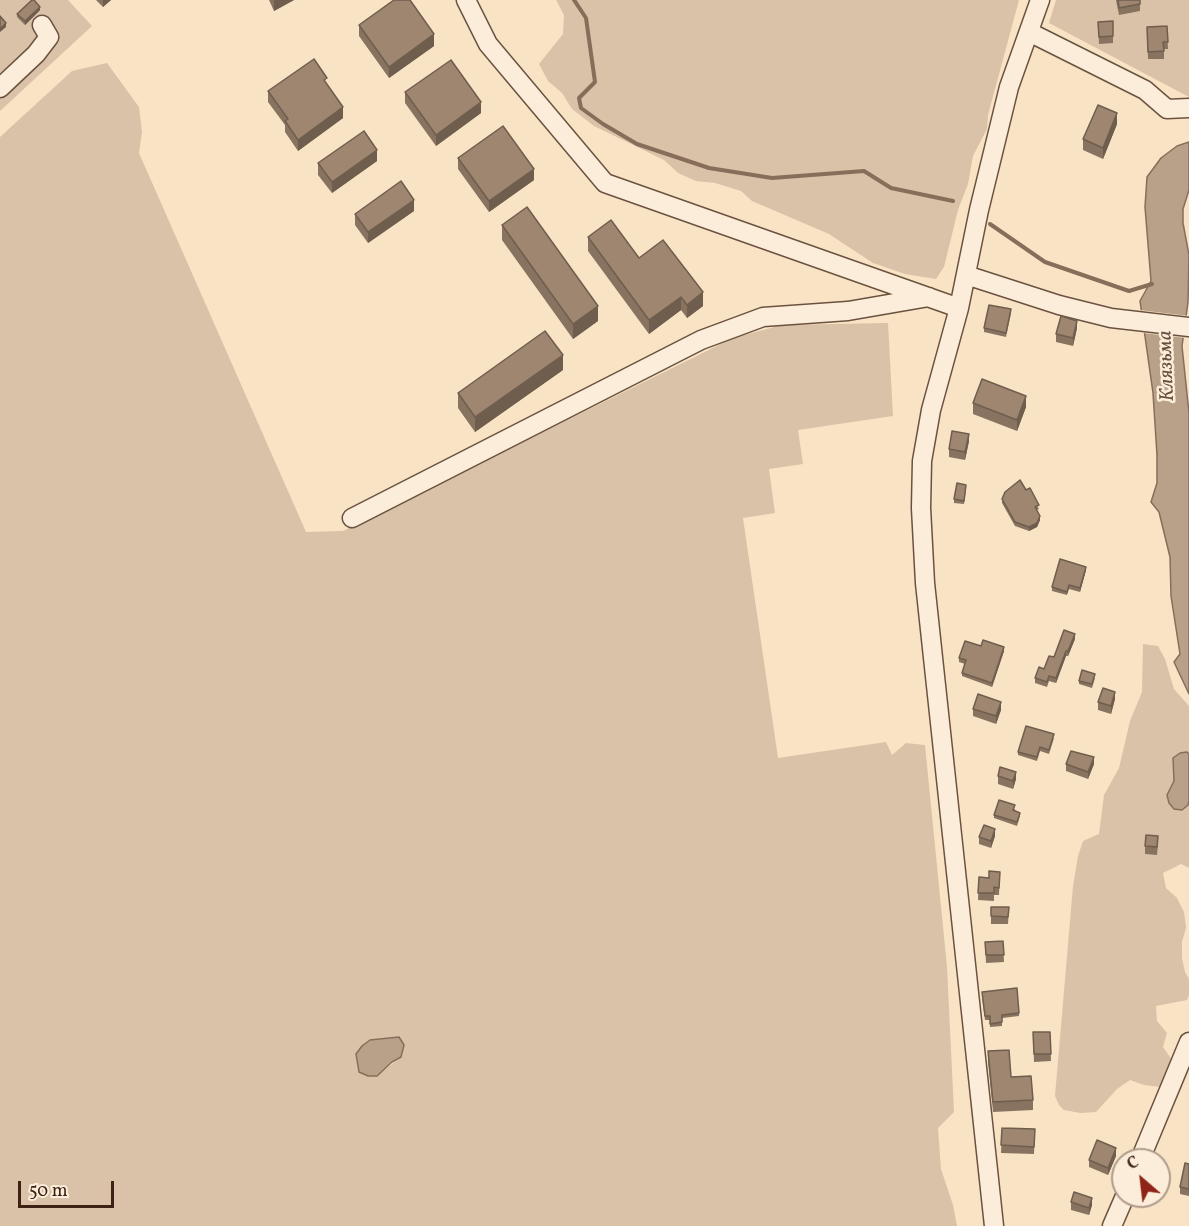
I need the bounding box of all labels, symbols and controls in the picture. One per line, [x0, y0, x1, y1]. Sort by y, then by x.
water label: Клязьма [1155, 330, 1181, 402]
north arrow [1111, 1148, 1171, 1208]
text: С [1124, 1152, 1143, 1176]
scale bar [21, 1169, 117, 1207]
text: 50 m [29, 1179, 68, 1204]

